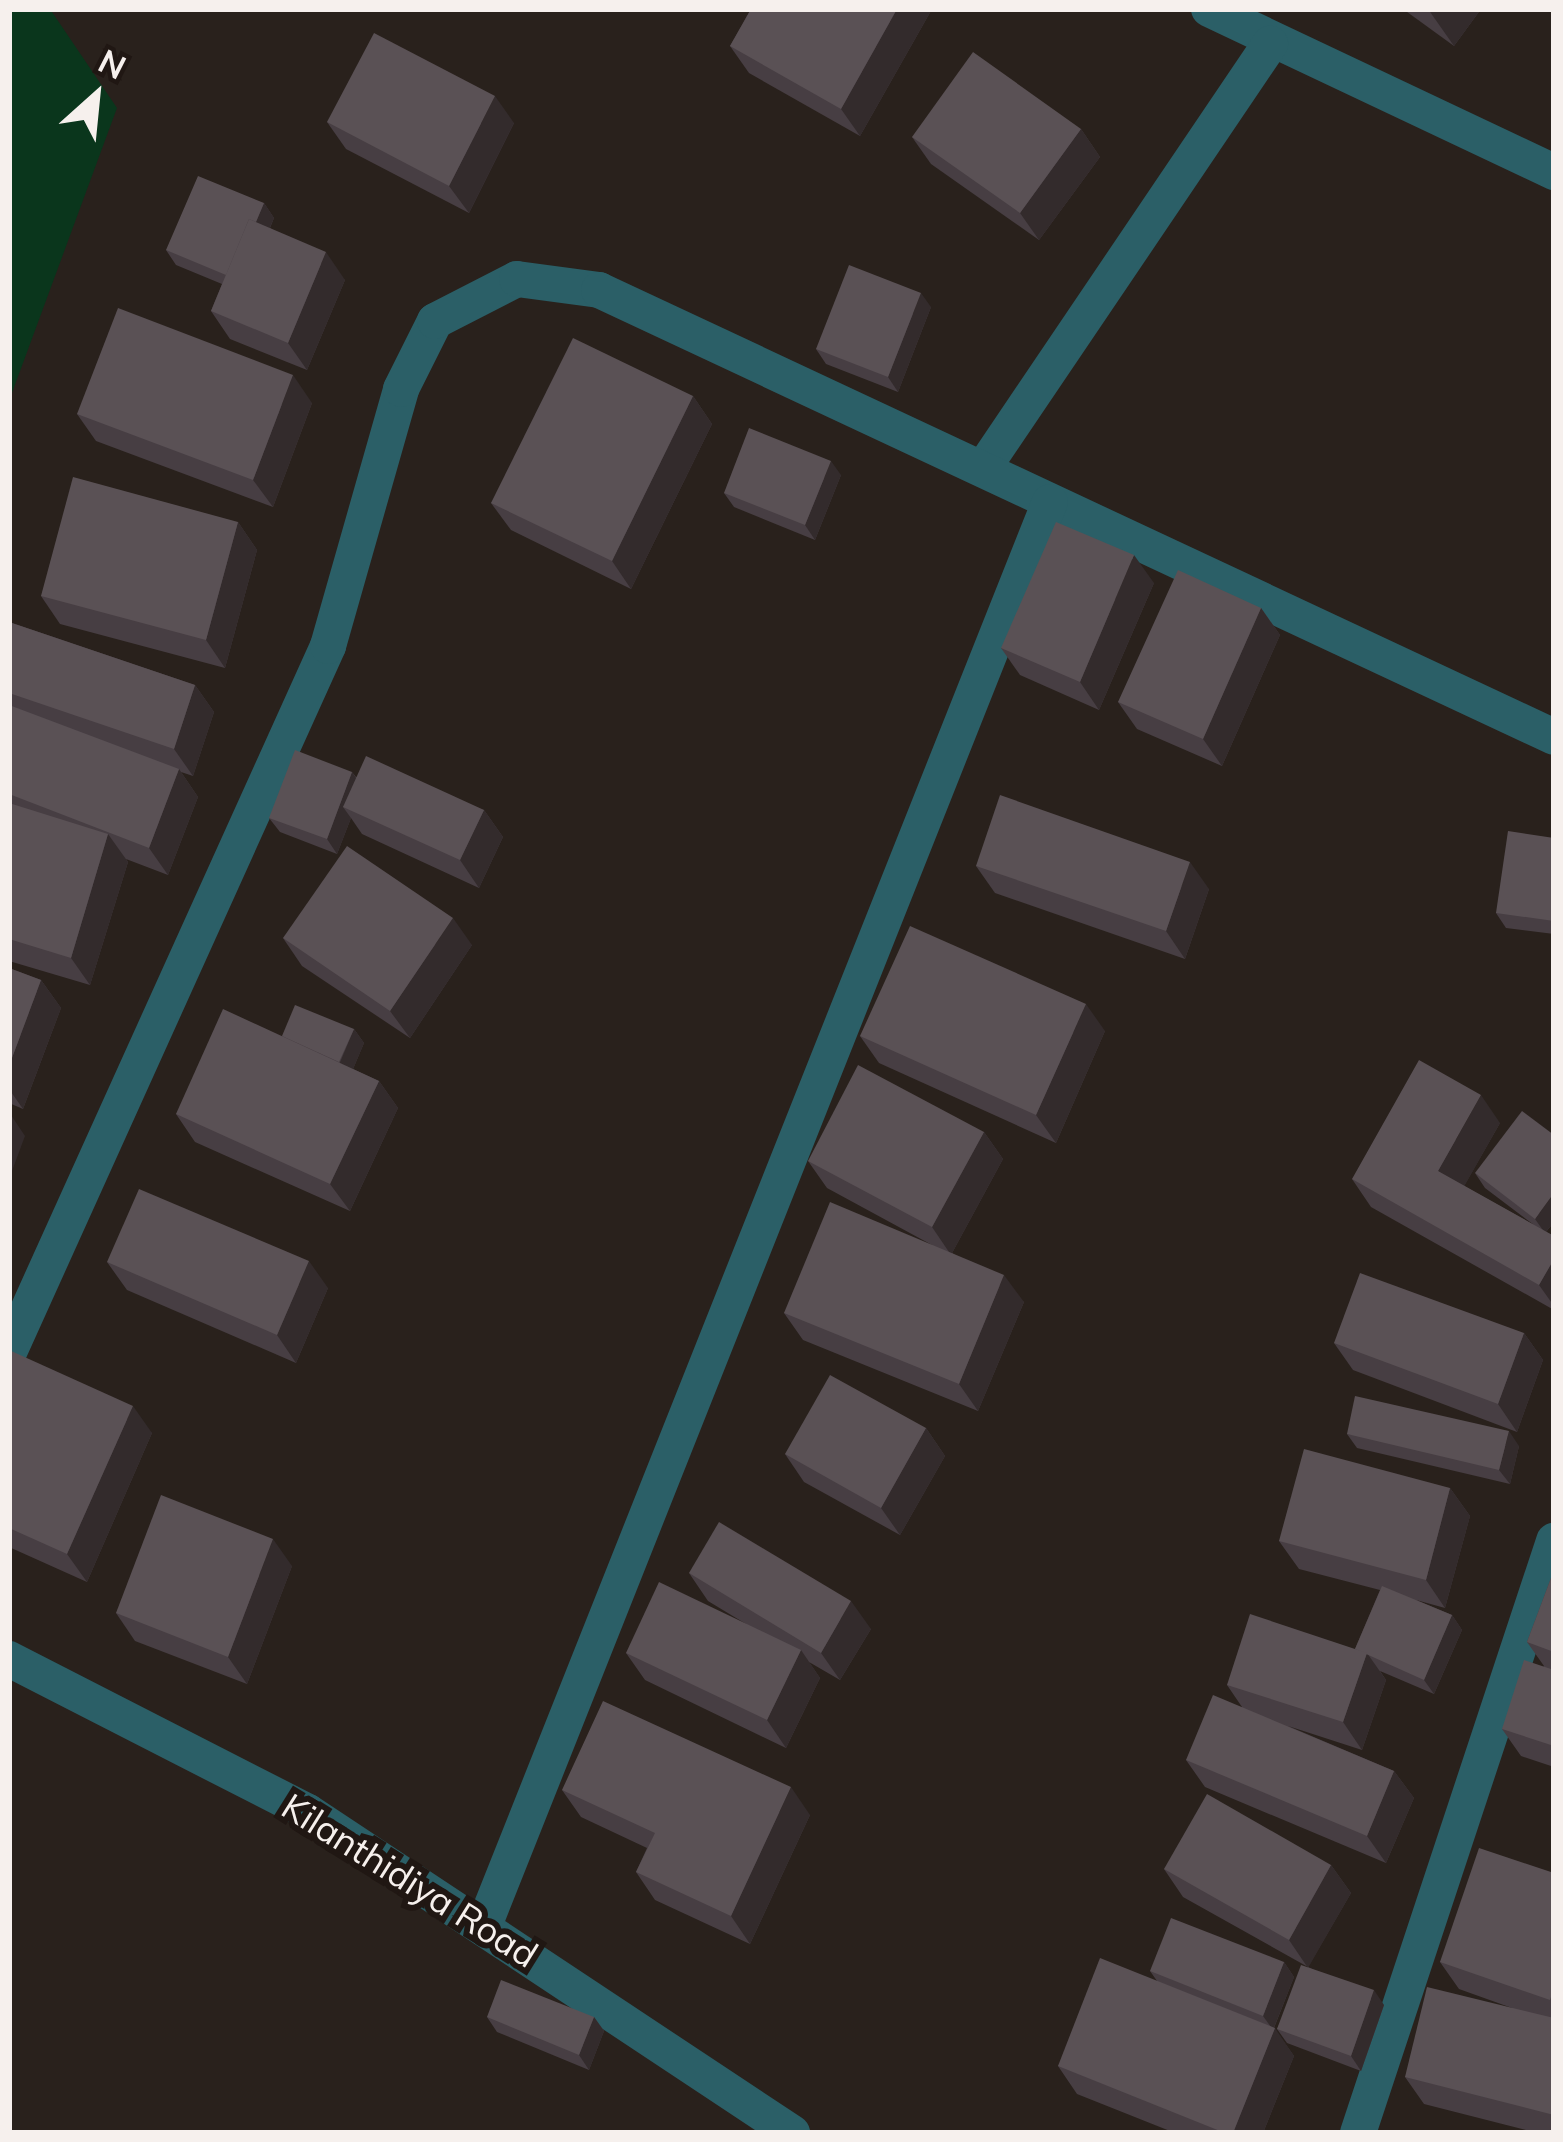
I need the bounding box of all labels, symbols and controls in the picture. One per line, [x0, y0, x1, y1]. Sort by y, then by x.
north arrow [36, 36, 156, 156]
text: N [92, 40, 133, 87]
street label: Kilanthidiya Road [274, 1784, 546, 1976]

